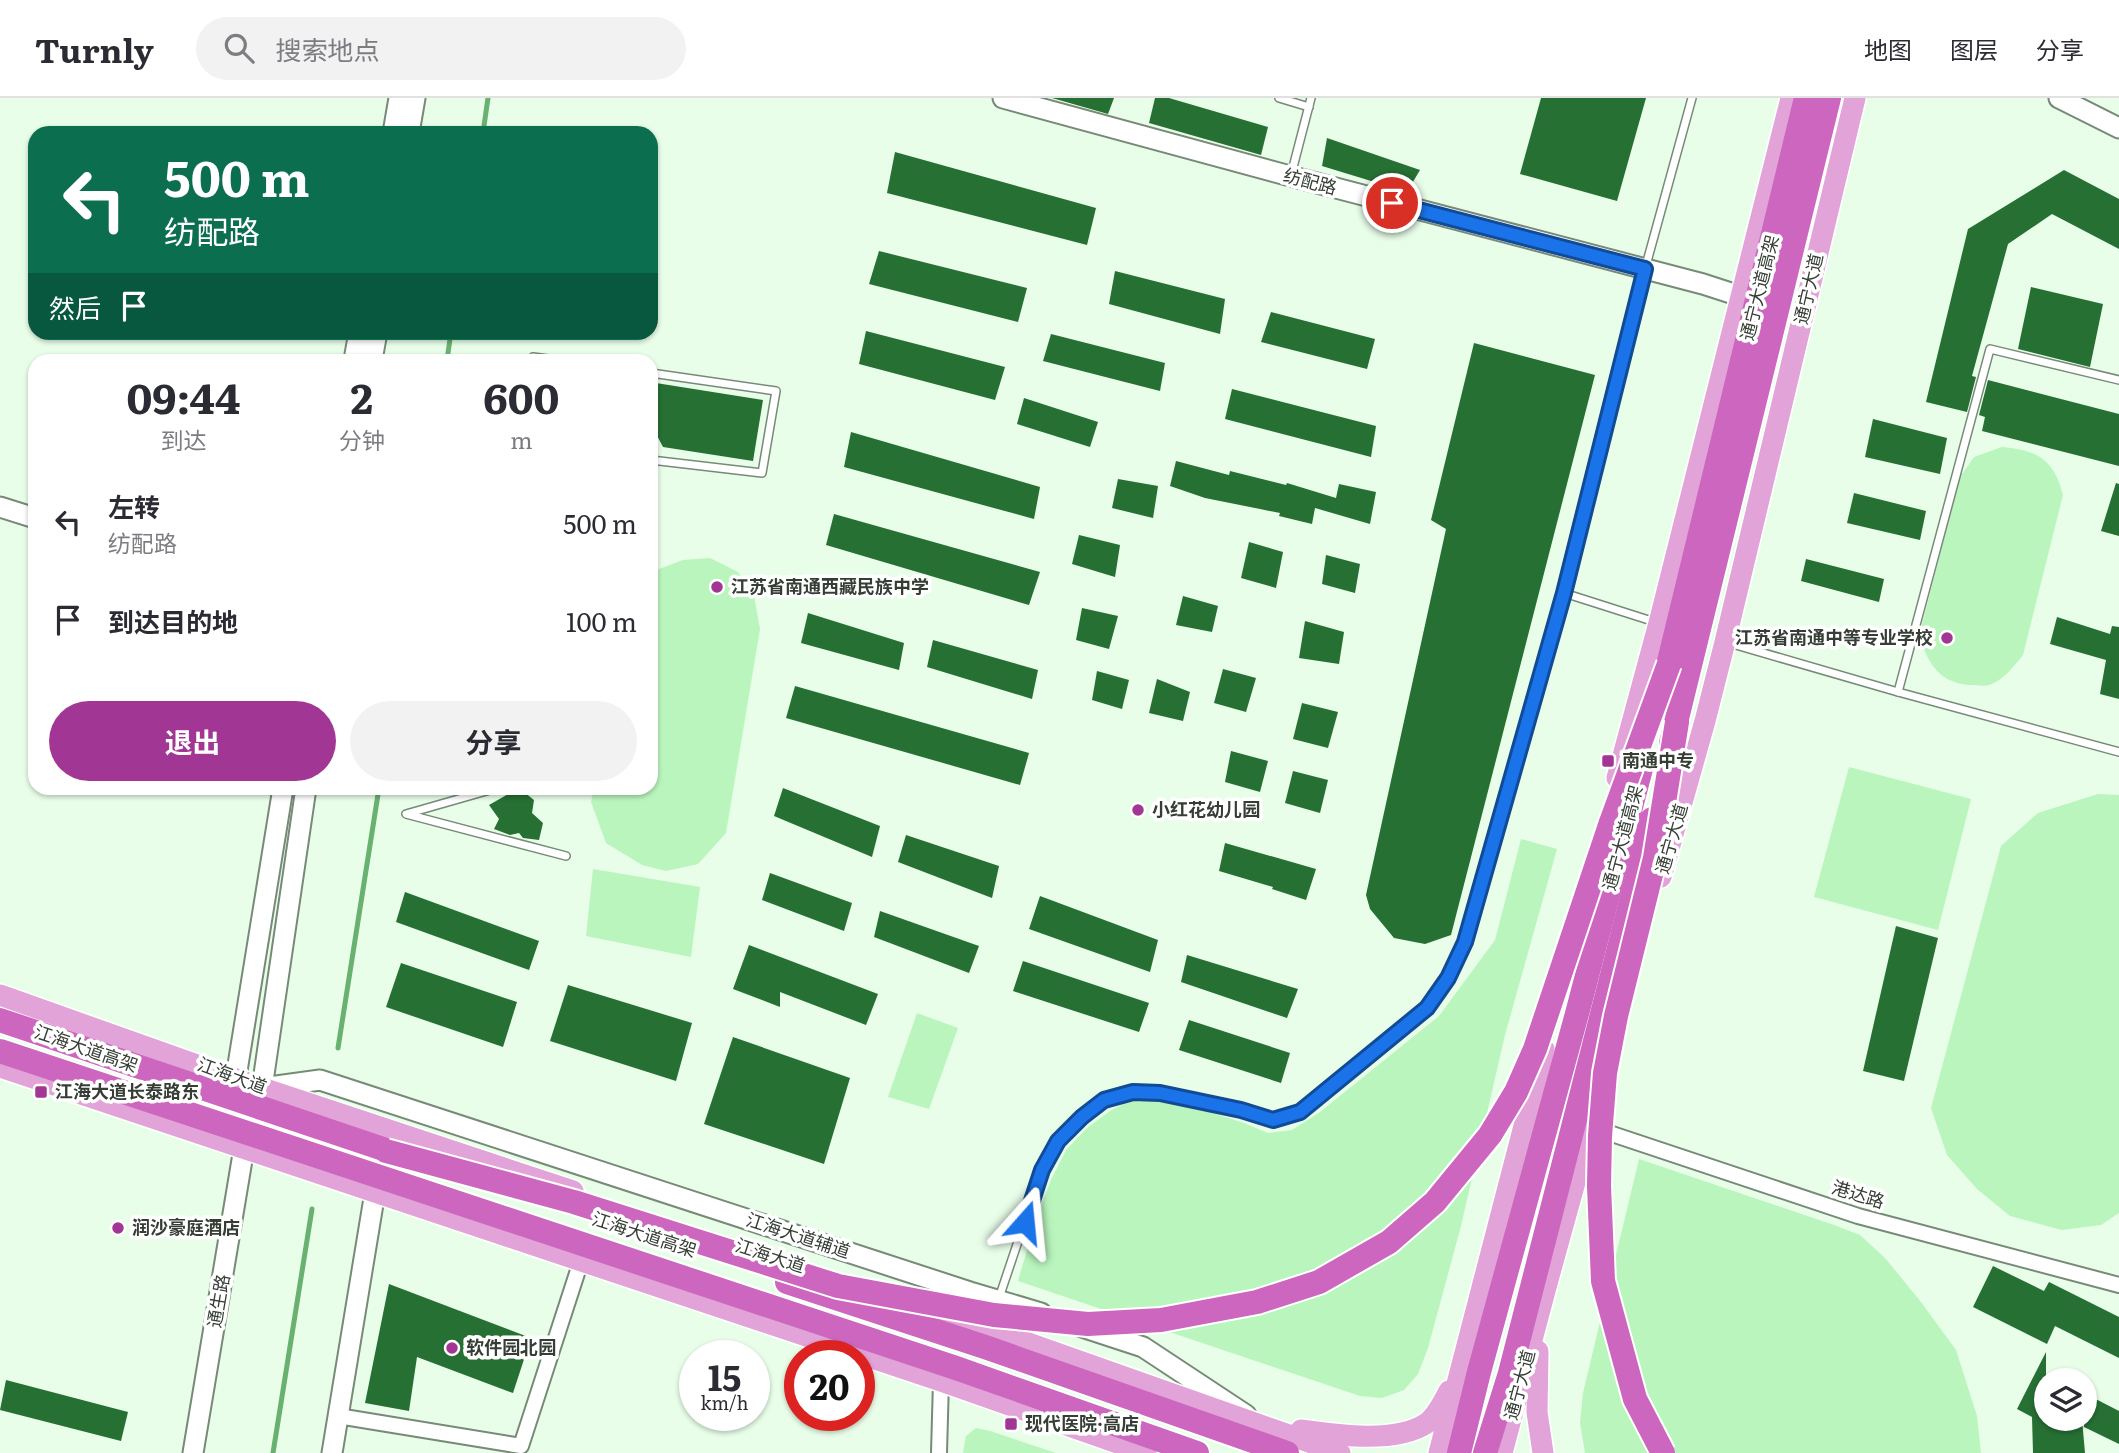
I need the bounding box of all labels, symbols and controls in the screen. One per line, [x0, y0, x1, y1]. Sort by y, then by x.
search box [196, 17, 686, 80]
text: Turnly [35, 24, 154, 73]
icon: search [220, 29, 258, 67]
text: 搜索地点 [276, 29, 380, 68]
text: 地图 [1864, 31, 1912, 66]
text: 图层 [1950, 31, 1998, 66]
text: 分享 [2036, 31, 2084, 66]
text: 500 m [164, 139, 310, 212]
icon: left [49, 154, 140, 245]
street label: 纺配路 [1281, 161, 1340, 201]
pin [1362, 173, 1422, 233]
icon: arrive [1373, 184, 1411, 222]
text: 纺配路 [164, 206, 260, 254]
street label: 通宁大道高架 [1732, 232, 1785, 343]
street label: 通宁大道 [1786, 251, 1829, 327]
text: 然后 [49, 287, 101, 326]
icon: arrive [115, 287, 153, 325]
text: 09:44 [126, 365, 240, 427]
text: 2 [350, 365, 373, 427]
text: 600 [483, 365, 560, 427]
text: 到达 [160, 422, 206, 456]
text: 分钟 [339, 422, 385, 456]
text: m [510, 422, 533, 456]
text: 左转 [108, 486, 160, 525]
icon: left [49, 503, 87, 541]
text: 500 m [563, 503, 637, 542]
text: 纺配路 [108, 525, 177, 559]
place label: 江苏省南通西藏民族中学 [731, 572, 929, 599]
marker: 江苏省南通西藏民族中学 [709, 579, 725, 595]
icon: arrive [49, 601, 87, 639]
text: 到达目的地 [108, 601, 238, 640]
text: 100 m [566, 601, 637, 640]
place label: 江苏省南通中等专业学校 [1735, 623, 1933, 650]
marker: 江苏省南通中等专业学校 [1939, 630, 1955, 646]
button: 退出 [49, 701, 336, 781]
button: 分享 [350, 701, 637, 781]
place label: 南通中专 [1622, 746, 1694, 773]
marker: 南通中专 [1600, 753, 1616, 769]
street label: 通宁大道高架 [1595, 782, 1649, 893]
place label: 小红花幼儿园 [1152, 795, 1260, 822]
street label: 通宁大道 [1648, 800, 1693, 877]
marker: 小红花幼儿园 [1130, 802, 1146, 818]
street label: 江海大道高架 [31, 1017, 142, 1078]
street label: 江海大道 [194, 1050, 271, 1100]
place label: 江海大道长泰路东 [55, 1077, 199, 1104]
marker: 江海大道长泰路东 [33, 1084, 49, 1100]
street label: 港达路 [1829, 1173, 1888, 1214]
position arrow [988, 1185, 1062, 1259]
street label: 江海大道高架 [589, 1204, 700, 1263]
street label: 江海大道辅道 [743, 1209, 853, 1263]
place label: 润沙豪庭酒店 [132, 1213, 240, 1240]
marker: 润沙豪庭酒店 [110, 1220, 126, 1236]
street label: 江海大道 [732, 1235, 808, 1277]
street label: 通生路 [200, 1272, 236, 1330]
place label: 软件园北园 [466, 1333, 556, 1360]
marker: 软件园北园 [444, 1340, 460, 1356]
speed limit sign: 20 [784, 1340, 875, 1431]
street label: 通宁大道 [1496, 1346, 1541, 1423]
text: 15 [708, 1350, 741, 1402]
map controls [2034, 1368, 2097, 1431]
button: layers [2034, 1368, 2097, 1431]
text: km/h [701, 1389, 748, 1416]
place label: 现代医院·高店 [1025, 1409, 1139, 1436]
marker: 现代医院·高店 [1003, 1416, 1019, 1432]

